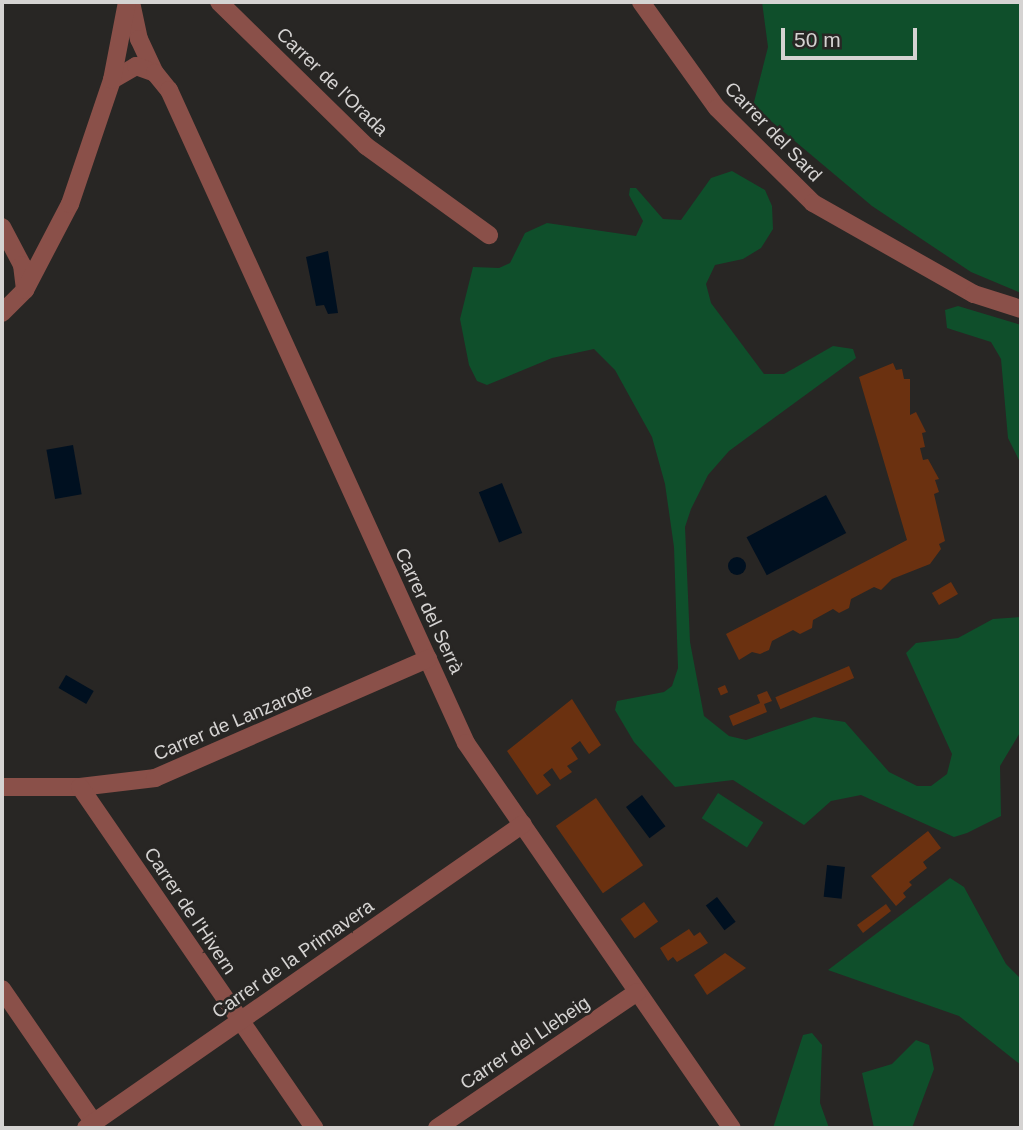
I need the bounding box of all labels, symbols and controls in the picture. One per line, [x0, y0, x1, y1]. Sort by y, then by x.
scale bar [785, 14, 922, 58]
street label: Carrer de l'Orada [272, 23, 392, 141]
text: 50 m [794, 28, 841, 51]
street label: Carrer del Sard [720, 77, 826, 187]
street label: Carrer del Serrà [390, 544, 468, 678]
street label: Carrer de Lanzarote [150, 678, 316, 766]
street label: Carrer de l'Hivern [139, 843, 241, 979]
street label: Carrer de la Primavera [208, 895, 378, 1023]
street label: Carrer del Llebeig [456, 991, 594, 1095]

